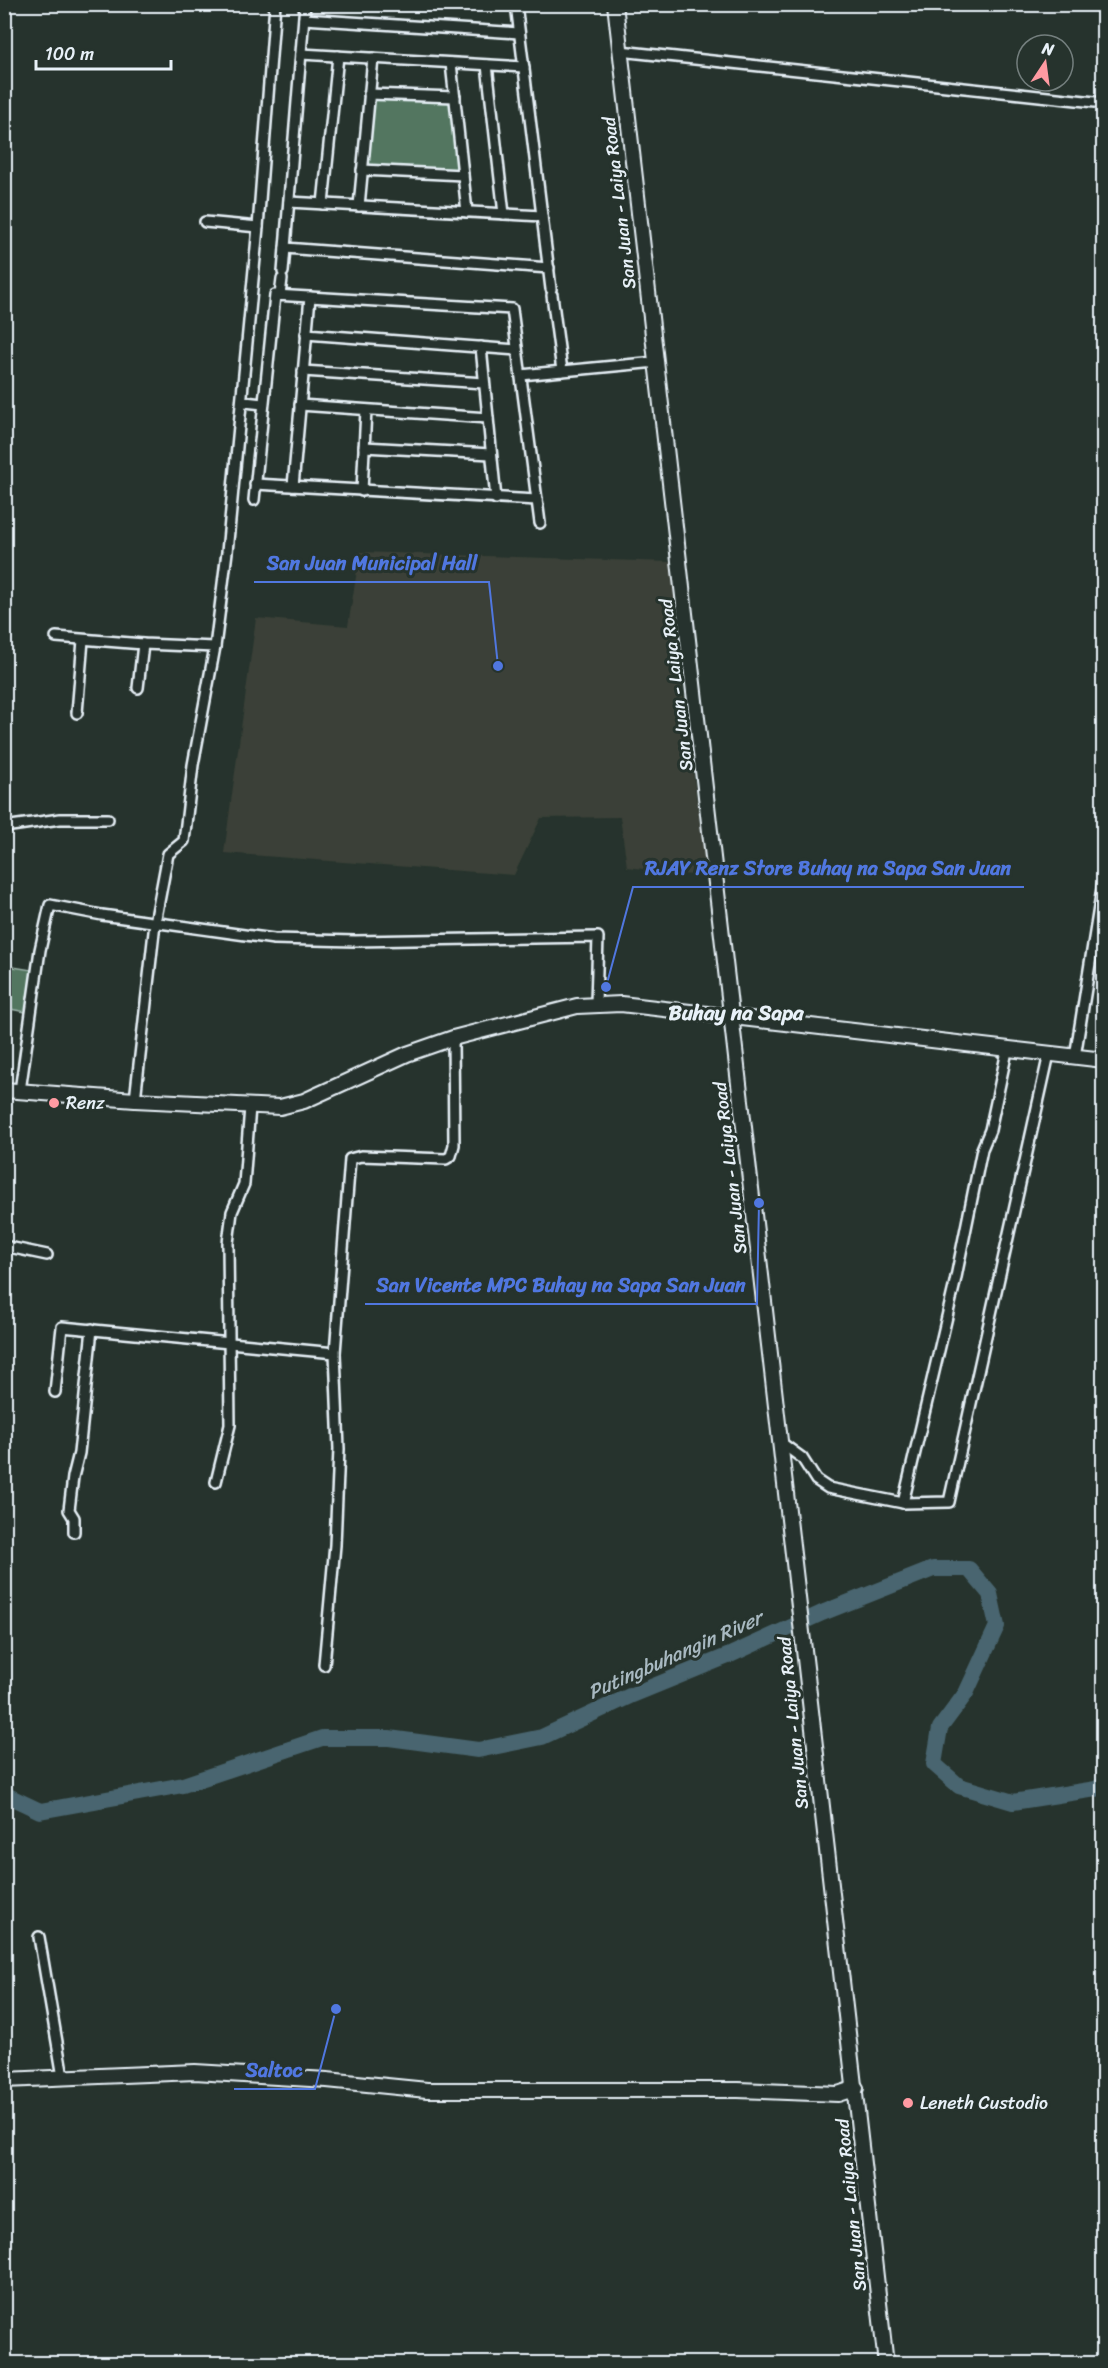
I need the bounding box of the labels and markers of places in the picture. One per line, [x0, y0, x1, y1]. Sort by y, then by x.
callout: San Juan Municipal Hall [254, 544, 489, 582]
callout: RJAY Renz Store Buhay na Sapa San Juan [633, 849, 1024, 887]
place label: Renz [66, 1087, 105, 1119]
marker: Renz [47, 1096, 61, 1110]
callout: San Vicente MPC Buhay na Sapa San Juan [365, 1266, 757, 1304]
callout: Saltoc [234, 2051, 315, 2089]
place label: Leneth Custodio [920, 2087, 1048, 2119]
marker: Leneth Custodio [901, 2096, 915, 2110]

